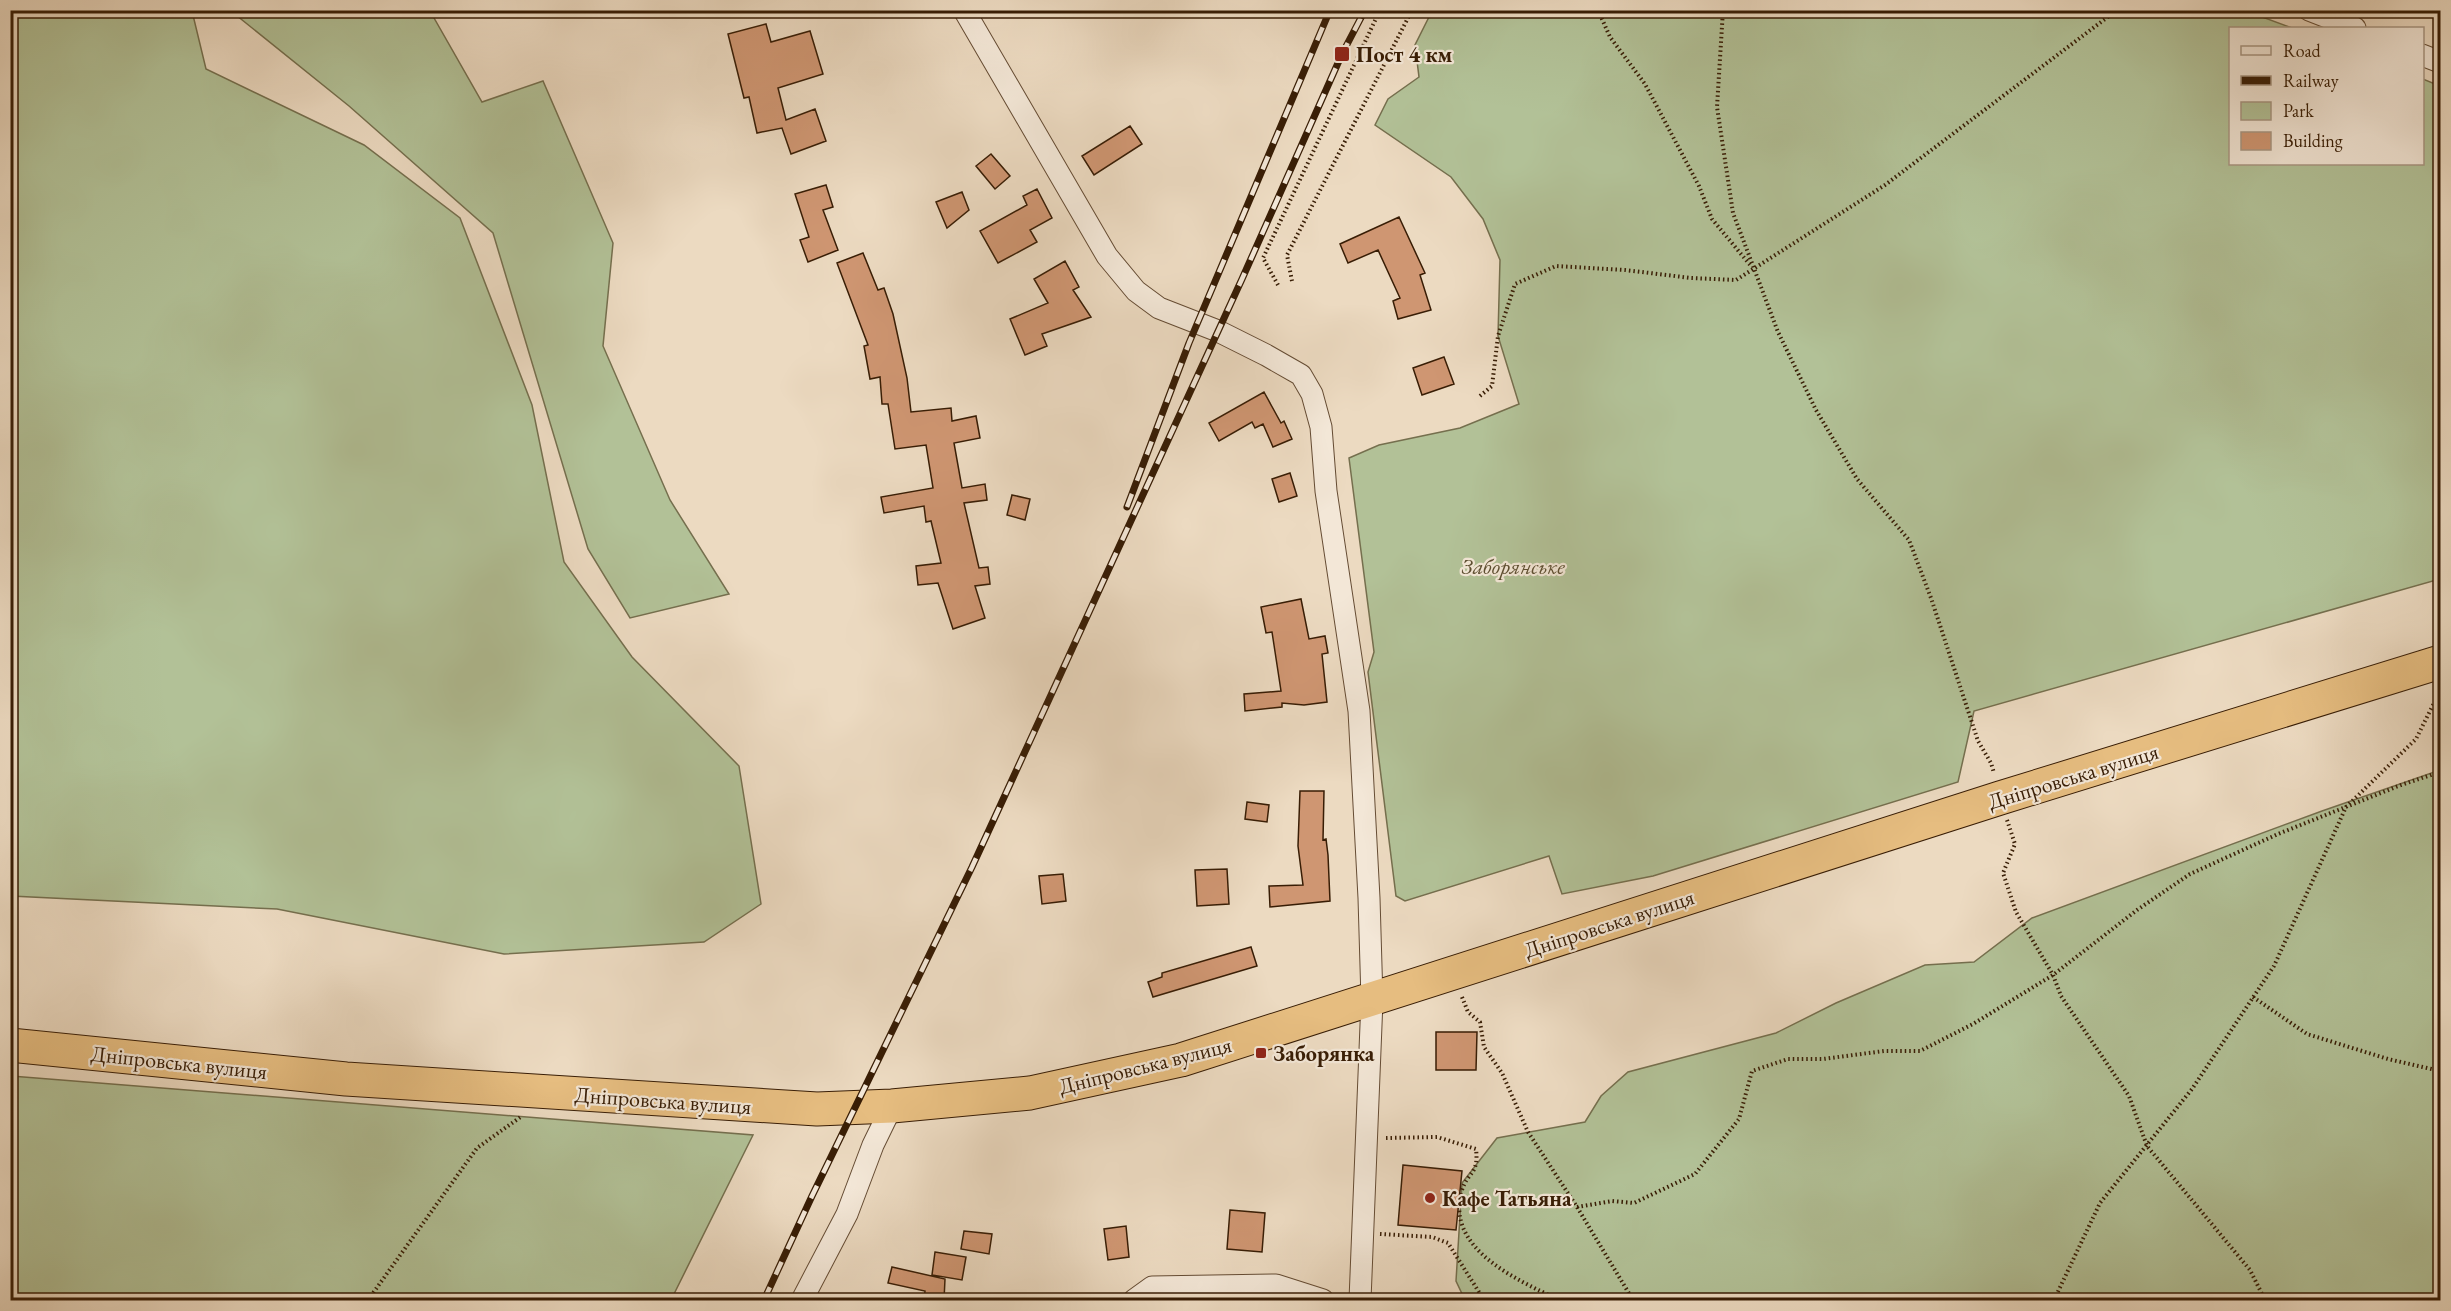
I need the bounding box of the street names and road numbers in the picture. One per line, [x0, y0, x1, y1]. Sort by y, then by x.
street label: Дніпровська вулиця [1984, 737, 2162, 816]
street label: Дніпровська вулиця [1520, 882, 1698, 965]
street label: Дніпровська вулиця [1056, 1030, 1235, 1101]
street label: Дніпровська вулиця [89, 1039, 269, 1086]
street label: Дніпровська вулиця [574, 1080, 752, 1121]

